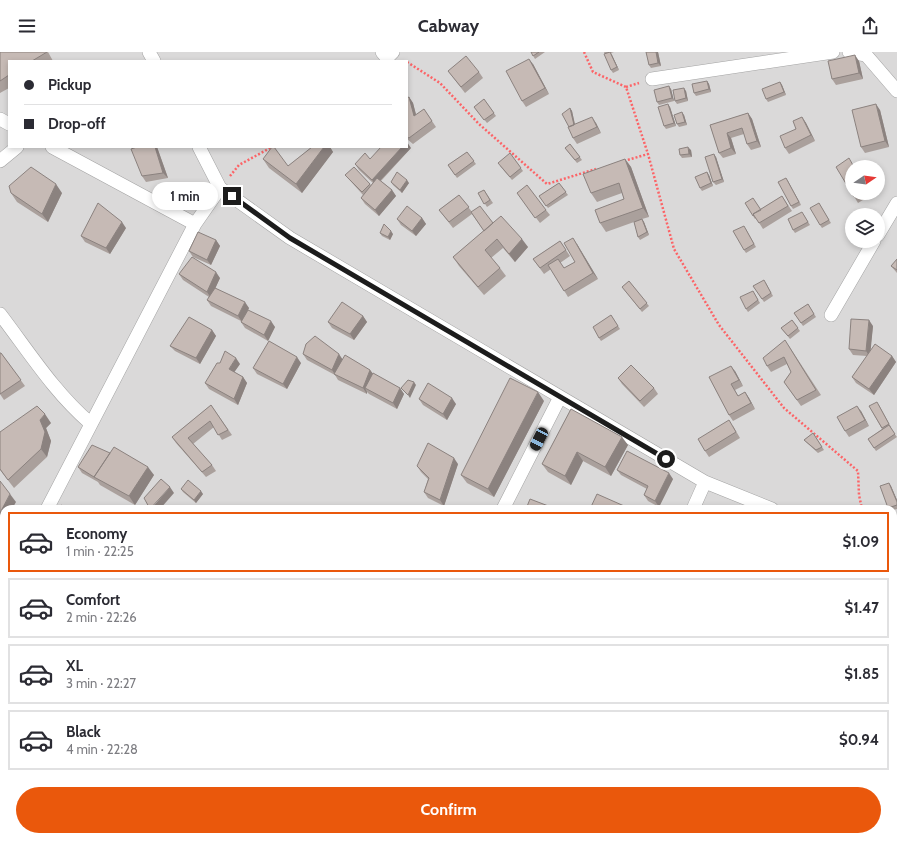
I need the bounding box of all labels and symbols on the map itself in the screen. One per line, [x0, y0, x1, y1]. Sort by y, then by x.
north arrow [845, 160, 885, 200]
callout: 1 min [152, 182, 218, 210]
route end [223, 187, 241, 205]
car [528, 426, 550, 452]
route start [657, 450, 675, 468]

